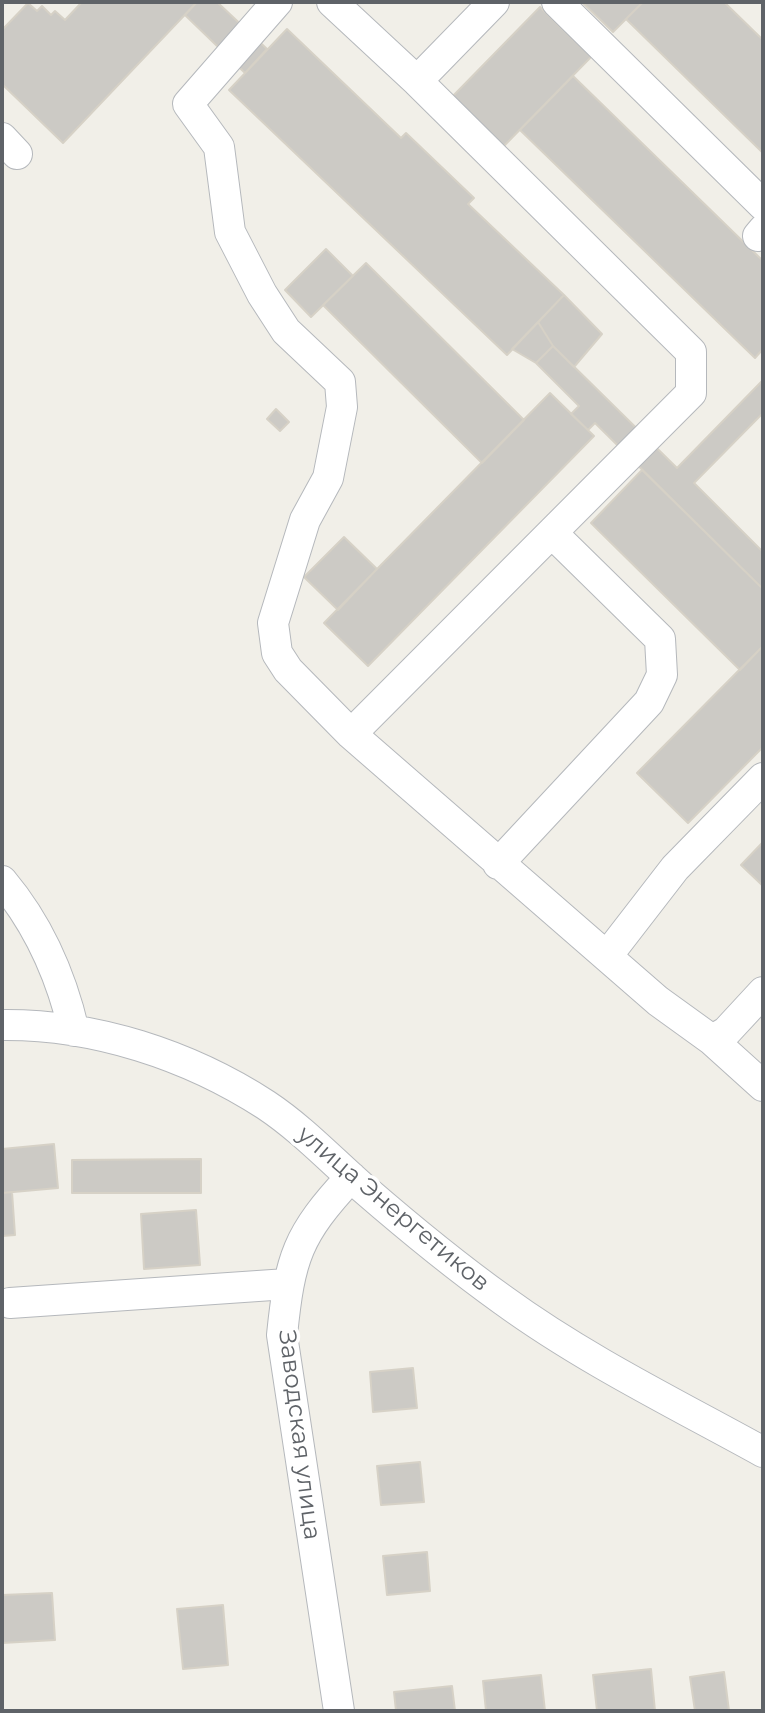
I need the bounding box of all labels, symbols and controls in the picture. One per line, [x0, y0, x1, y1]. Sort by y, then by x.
street label: улица Энергетиков [291, 1120, 495, 1298]
street label: Заводская улица [272, 1328, 326, 1542]

